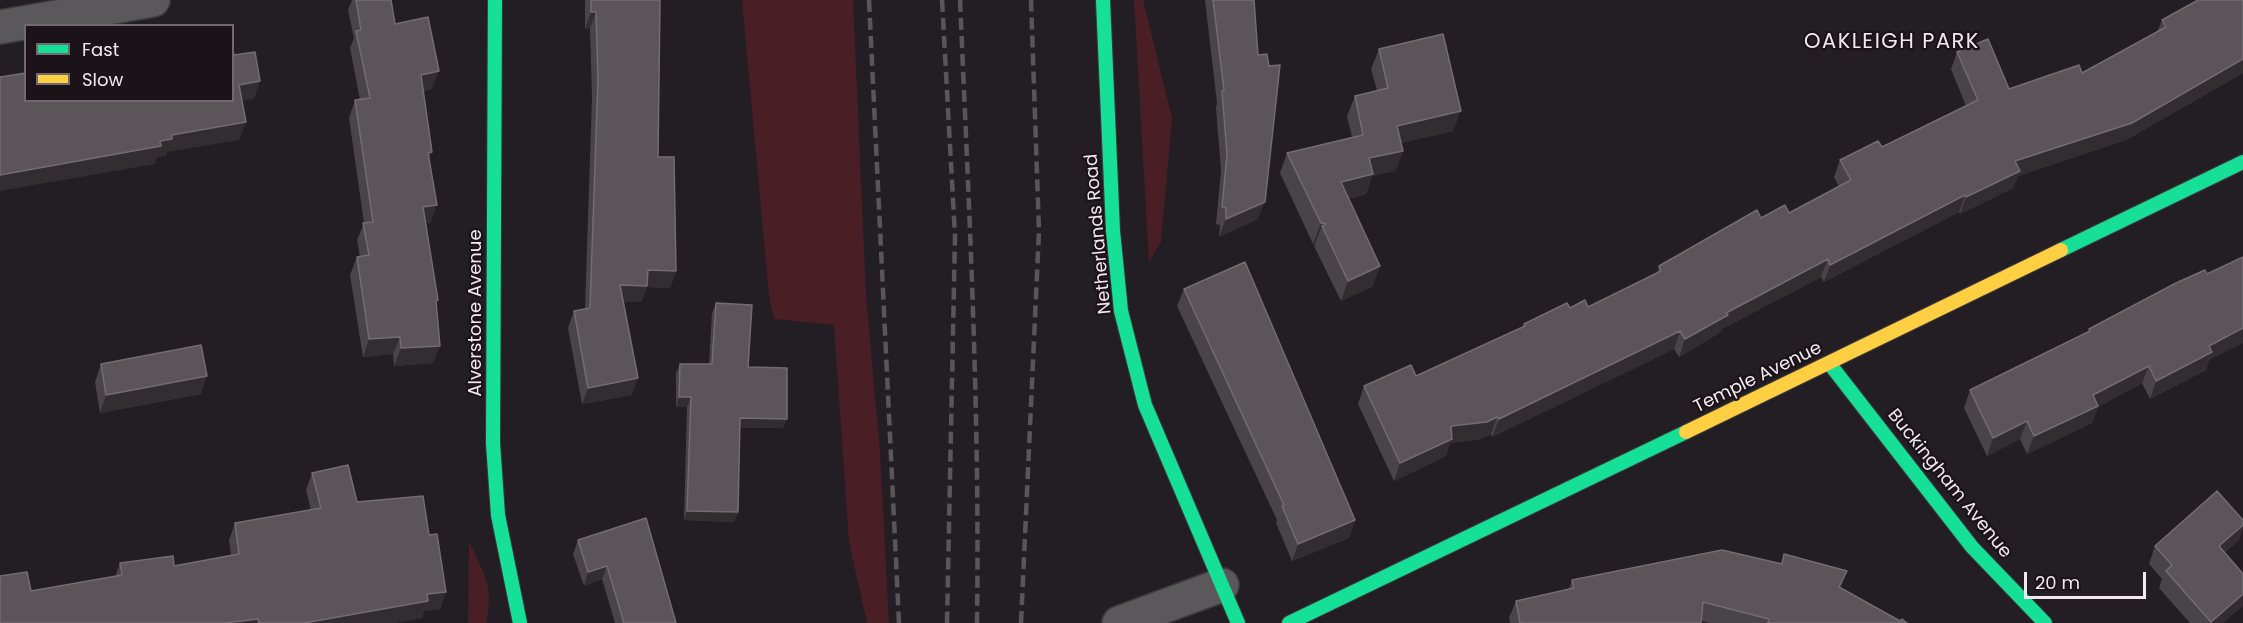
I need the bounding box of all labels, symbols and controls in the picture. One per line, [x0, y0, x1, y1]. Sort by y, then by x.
legend [24, 24, 234, 102]
district label: OAKLEIGH PARK [1804, 30, 1980, 56]
text: Fast [82, 37, 119, 62]
text: Slow [82, 67, 123, 92]
street label: Netherlands Road [1081, 153, 1117, 315]
street label: Alverstone Avenue [465, 229, 487, 397]
street label: Temple Avenue [1691, 338, 1825, 418]
street label: Buckingham Avenue [1882, 405, 2016, 563]
scale bar [2027, 560, 2148, 598]
text: 20 m [2035, 570, 2080, 595]

